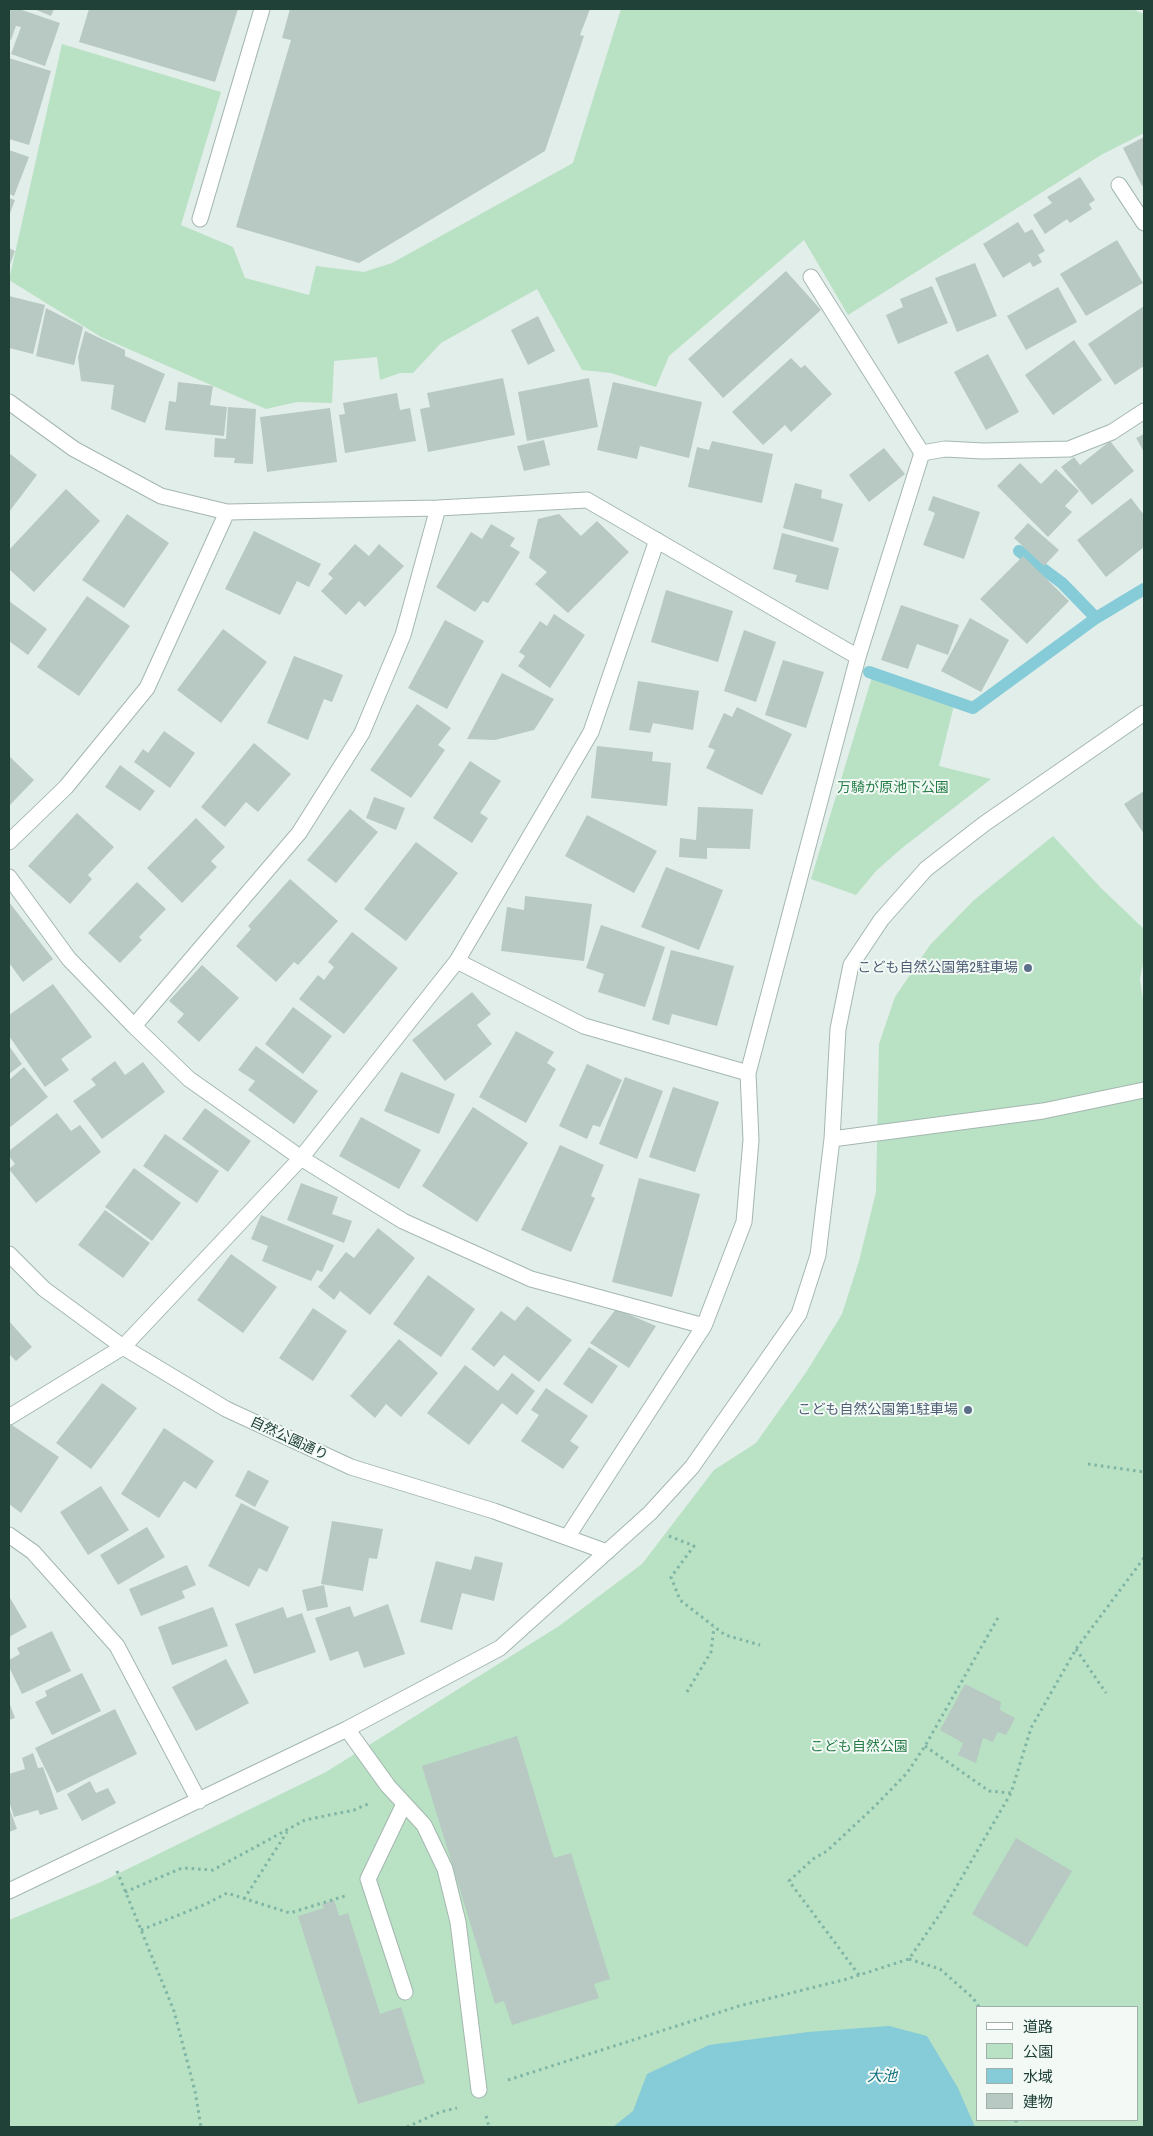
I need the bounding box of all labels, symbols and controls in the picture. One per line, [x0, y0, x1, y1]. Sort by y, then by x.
park label: 万騎が原池下公園 [837, 780, 949, 796]
place label: こども自然公園第2駐車場 [858, 960, 1018, 976]
marker: こども自然公園第2駐車場 [1022, 962, 1034, 974]
place label: こども自然公園第1駐車場 [798, 1402, 958, 1418]
marker: こども自然公園第1駐車場 [962, 1404, 974, 1416]
street label: 自然公園通り [247, 1414, 331, 1464]
park label: こども自然公園 [810, 1739, 908, 1755]
legend [976, 2006, 1138, 2121]
text: 道路 [1023, 2016, 1053, 2037]
text: 公園 [1023, 2041, 1053, 2062]
text: 水域 [1023, 2066, 1053, 2087]
water label: 大池 [867, 2068, 897, 2086]
text: 建物 [1023, 2091, 1053, 2112]

